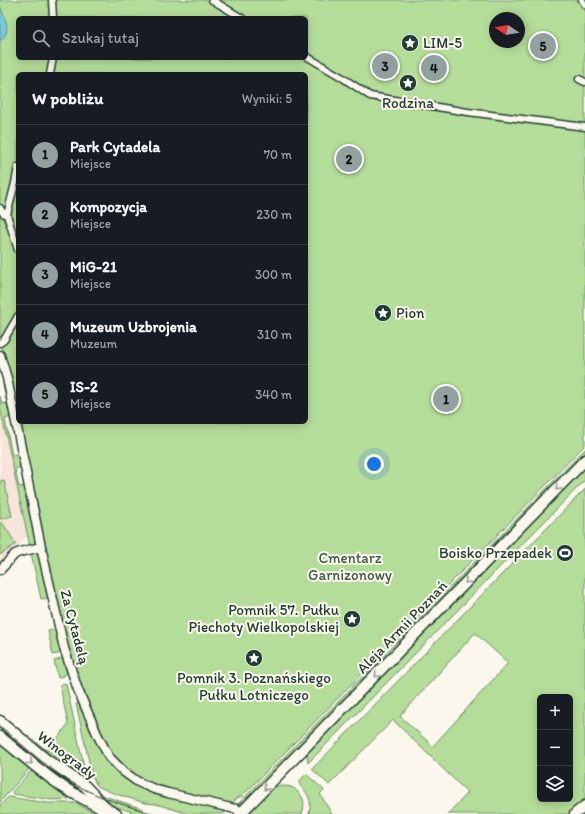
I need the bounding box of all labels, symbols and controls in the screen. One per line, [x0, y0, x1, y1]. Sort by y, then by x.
north arrow [489, 12, 525, 48]
search box [16, 16, 308, 60]
icon: search [30, 27, 52, 49]
text: Szukaj tutaj [62, 29, 139, 47]
pin: 5 [530, 31, 556, 61]
place icon: LIM-5 [400, 33, 420, 53]
place label: LIM-5 [423, 34, 462, 52]
pin: 3 [372, 51, 398, 81]
pin: 4 [421, 53, 447, 83]
place icon: Rodzina [398, 73, 418, 93]
text: W pobliżu [32, 88, 103, 108]
text: Wyniki: 5 [242, 91, 292, 106]
place label: Rodzina [382, 94, 434, 112]
text: Park Cytadela [70, 138, 160, 156]
pin: 2 [336, 144, 362, 174]
text: 1 [42, 147, 48, 162]
text: 70 m [264, 147, 292, 162]
text: Miejsce [70, 156, 111, 171]
text: Kompozycja [70, 198, 147, 216]
text: 2 [42, 207, 48, 222]
text: 230 m [256, 207, 292, 222]
text: Miejsce [70, 216, 111, 231]
text: MiG-21 [70, 258, 117, 276]
text: 3 [41, 267, 49, 282]
text: 300 m [255, 267, 292, 282]
text: Miejsce [70, 276, 111, 291]
place icon: Pion [373, 303, 393, 323]
place label: Pion [396, 304, 425, 322]
text: Muzeum Uzbrojenia [70, 318, 197, 336]
text: 4 [41, 327, 49, 342]
text: 310 m [257, 327, 292, 342]
text: Muzeum [70, 336, 117, 351]
text: IS-2 [70, 378, 98, 396]
pin: 1 [433, 384, 459, 414]
text: 5 [42, 387, 48, 402]
text: 340 m [255, 387, 292, 402]
text: Miejsce [70, 396, 111, 411]
your location [364, 454, 384, 474]
one-way arrow [555, 483, 563, 491]
sports icon: Boisko Przepadek [555, 543, 575, 563]
place label: Boisko Przepadek [439, 544, 552, 562]
park label: Cmentarz Garnizonowy [308, 549, 392, 584]
street label: Aleja Armii Poznań [353, 576, 451, 677]
one-way arrow [464, 576, 472, 584]
street label: Za Cytadelą [56, 588, 94, 667]
place label: Pomnik 57. Pułku Piechoty Wielkopolskiej [189, 601, 339, 636]
place icon: Pomnik 57. Pułku Piechoty Wielkopolskiej [342, 609, 362, 629]
place icon: Pomnik 3. Poznańskiego Pułku Lotniczego [244, 648, 264, 668]
place label: Pomnik 3. Poznańskiego Pułku Lotniczego [177, 669, 331, 704]
one-way arrow [374, 670, 382, 678]
map controls [537, 694, 573, 802]
button: + [537, 694, 573, 730]
street label: Winogrady [34, 727, 100, 783]
button: − [537, 730, 573, 766]
one-way arrow [25, 757, 32, 764]
button: layers [537, 766, 573, 802]
one-way arrow [263, 783, 270, 791]

